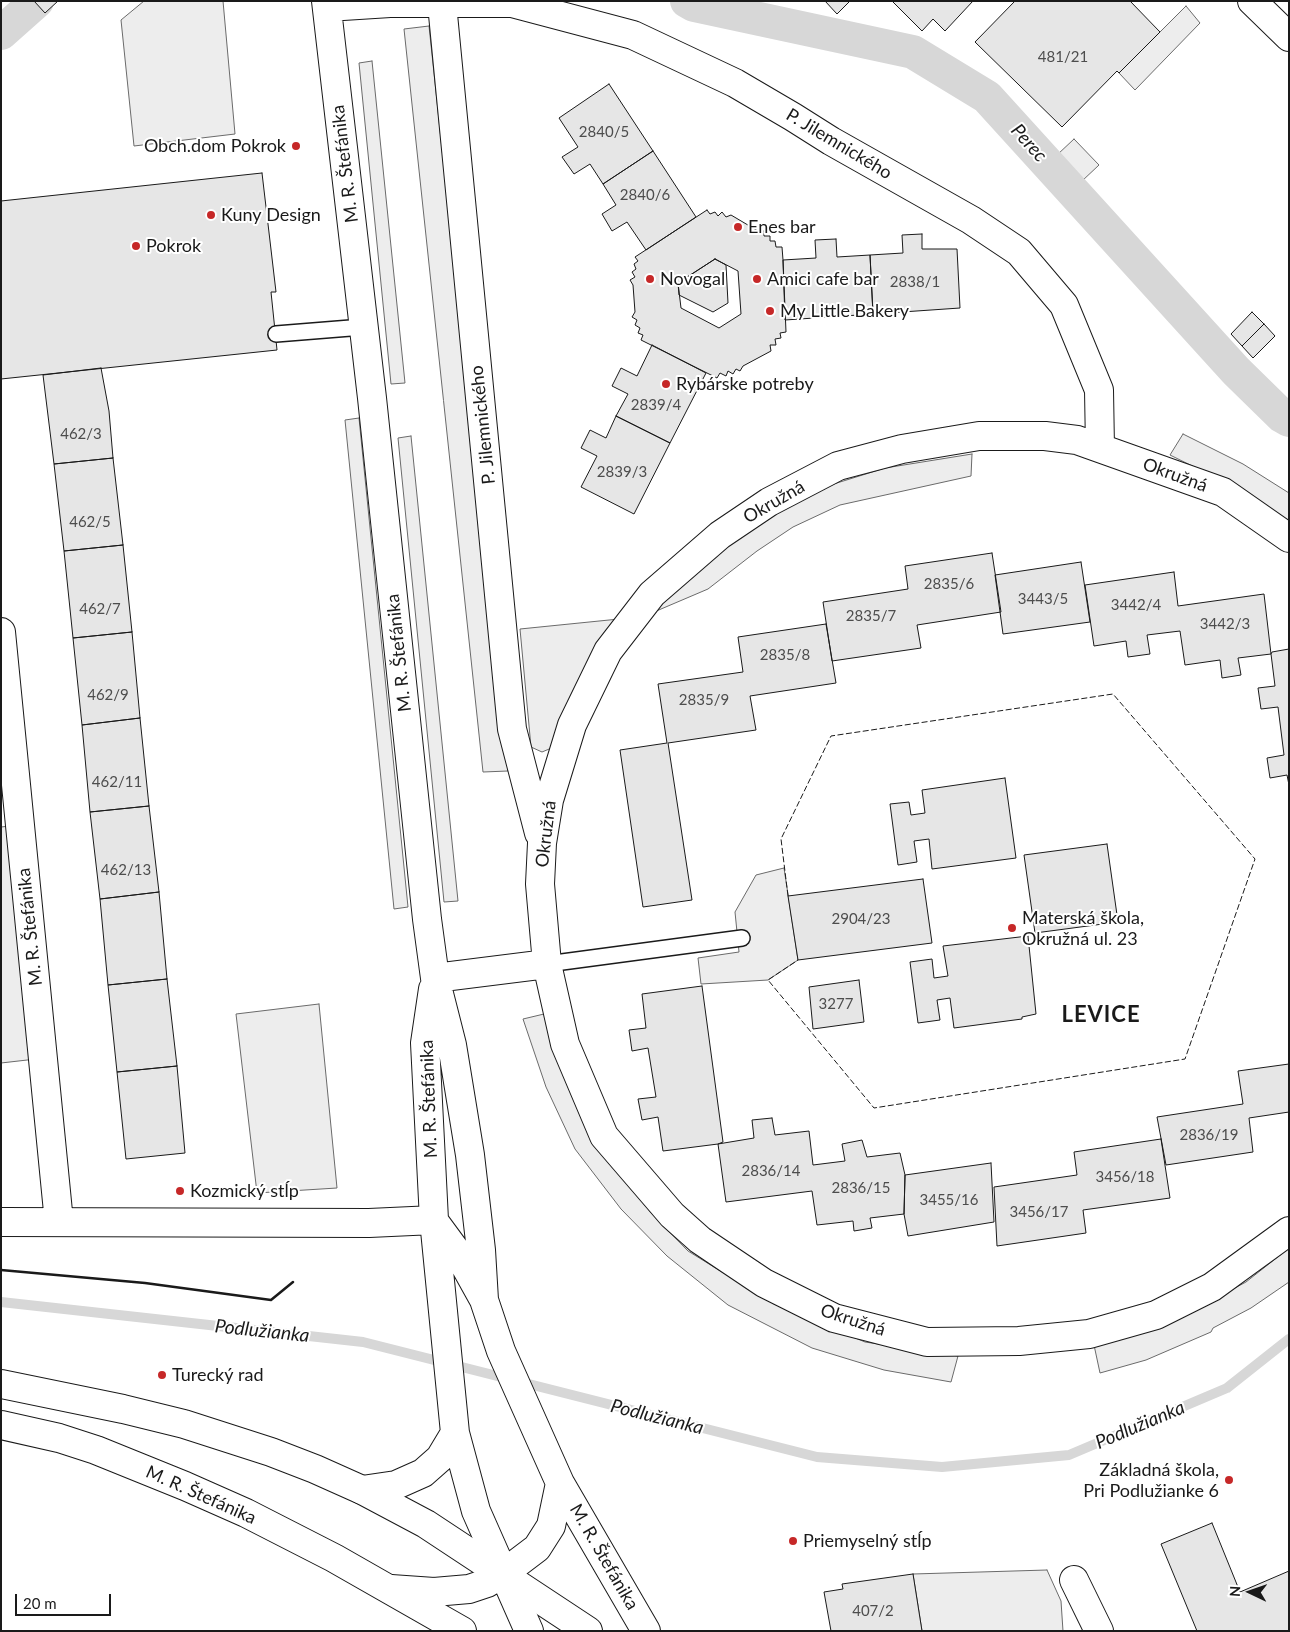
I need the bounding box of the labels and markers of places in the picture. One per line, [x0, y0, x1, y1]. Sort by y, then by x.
place label: Obch.dom Pokrok [144, 135, 286, 157]
marker: Obch.dom Pokrok [290, 140, 302, 152]
place label: Kuny Design [221, 204, 321, 226]
marker: Kuny Design [205, 209, 217, 221]
place label: Enes bar [748, 216, 816, 238]
marker: Enes bar [732, 221, 744, 233]
place label: Pokrok [146, 235, 201, 257]
marker: Pokrok [130, 240, 142, 252]
place label: Novogal [660, 268, 725, 290]
place label: Amici cafe bar [767, 268, 879, 290]
marker: Novogal [644, 273, 656, 285]
marker: Amici cafe bar [751, 273, 763, 285]
place label: My Little Bakery [780, 300, 909, 322]
marker: My Little Bakery [764, 305, 776, 317]
place label: Rybárske potreby [676, 373, 814, 395]
marker: Rybárske potreby [660, 378, 672, 390]
place label: Materská škola, Okružná ul. 23 [1022, 907, 1144, 950]
marker: Materská škola, Okružná ul. 23 [1006, 922, 1018, 934]
place label: Kozmický stĺp [190, 1180, 299, 1202]
marker: Kozmický stĺp [174, 1185, 186, 1197]
place label: Turecký rad [172, 1364, 264, 1386]
marker: Turecký rad [156, 1369, 168, 1381]
place label: Základná škola, Pri Podlužianke 6 [1083, 1459, 1219, 1502]
marker: Základná škola, Pri Podlužianke 6 [1223, 1474, 1235, 1486]
place label: Priemyselný stĺp [803, 1530, 932, 1552]
marker: Priemyselný stĺp [787, 1535, 799, 1547]

